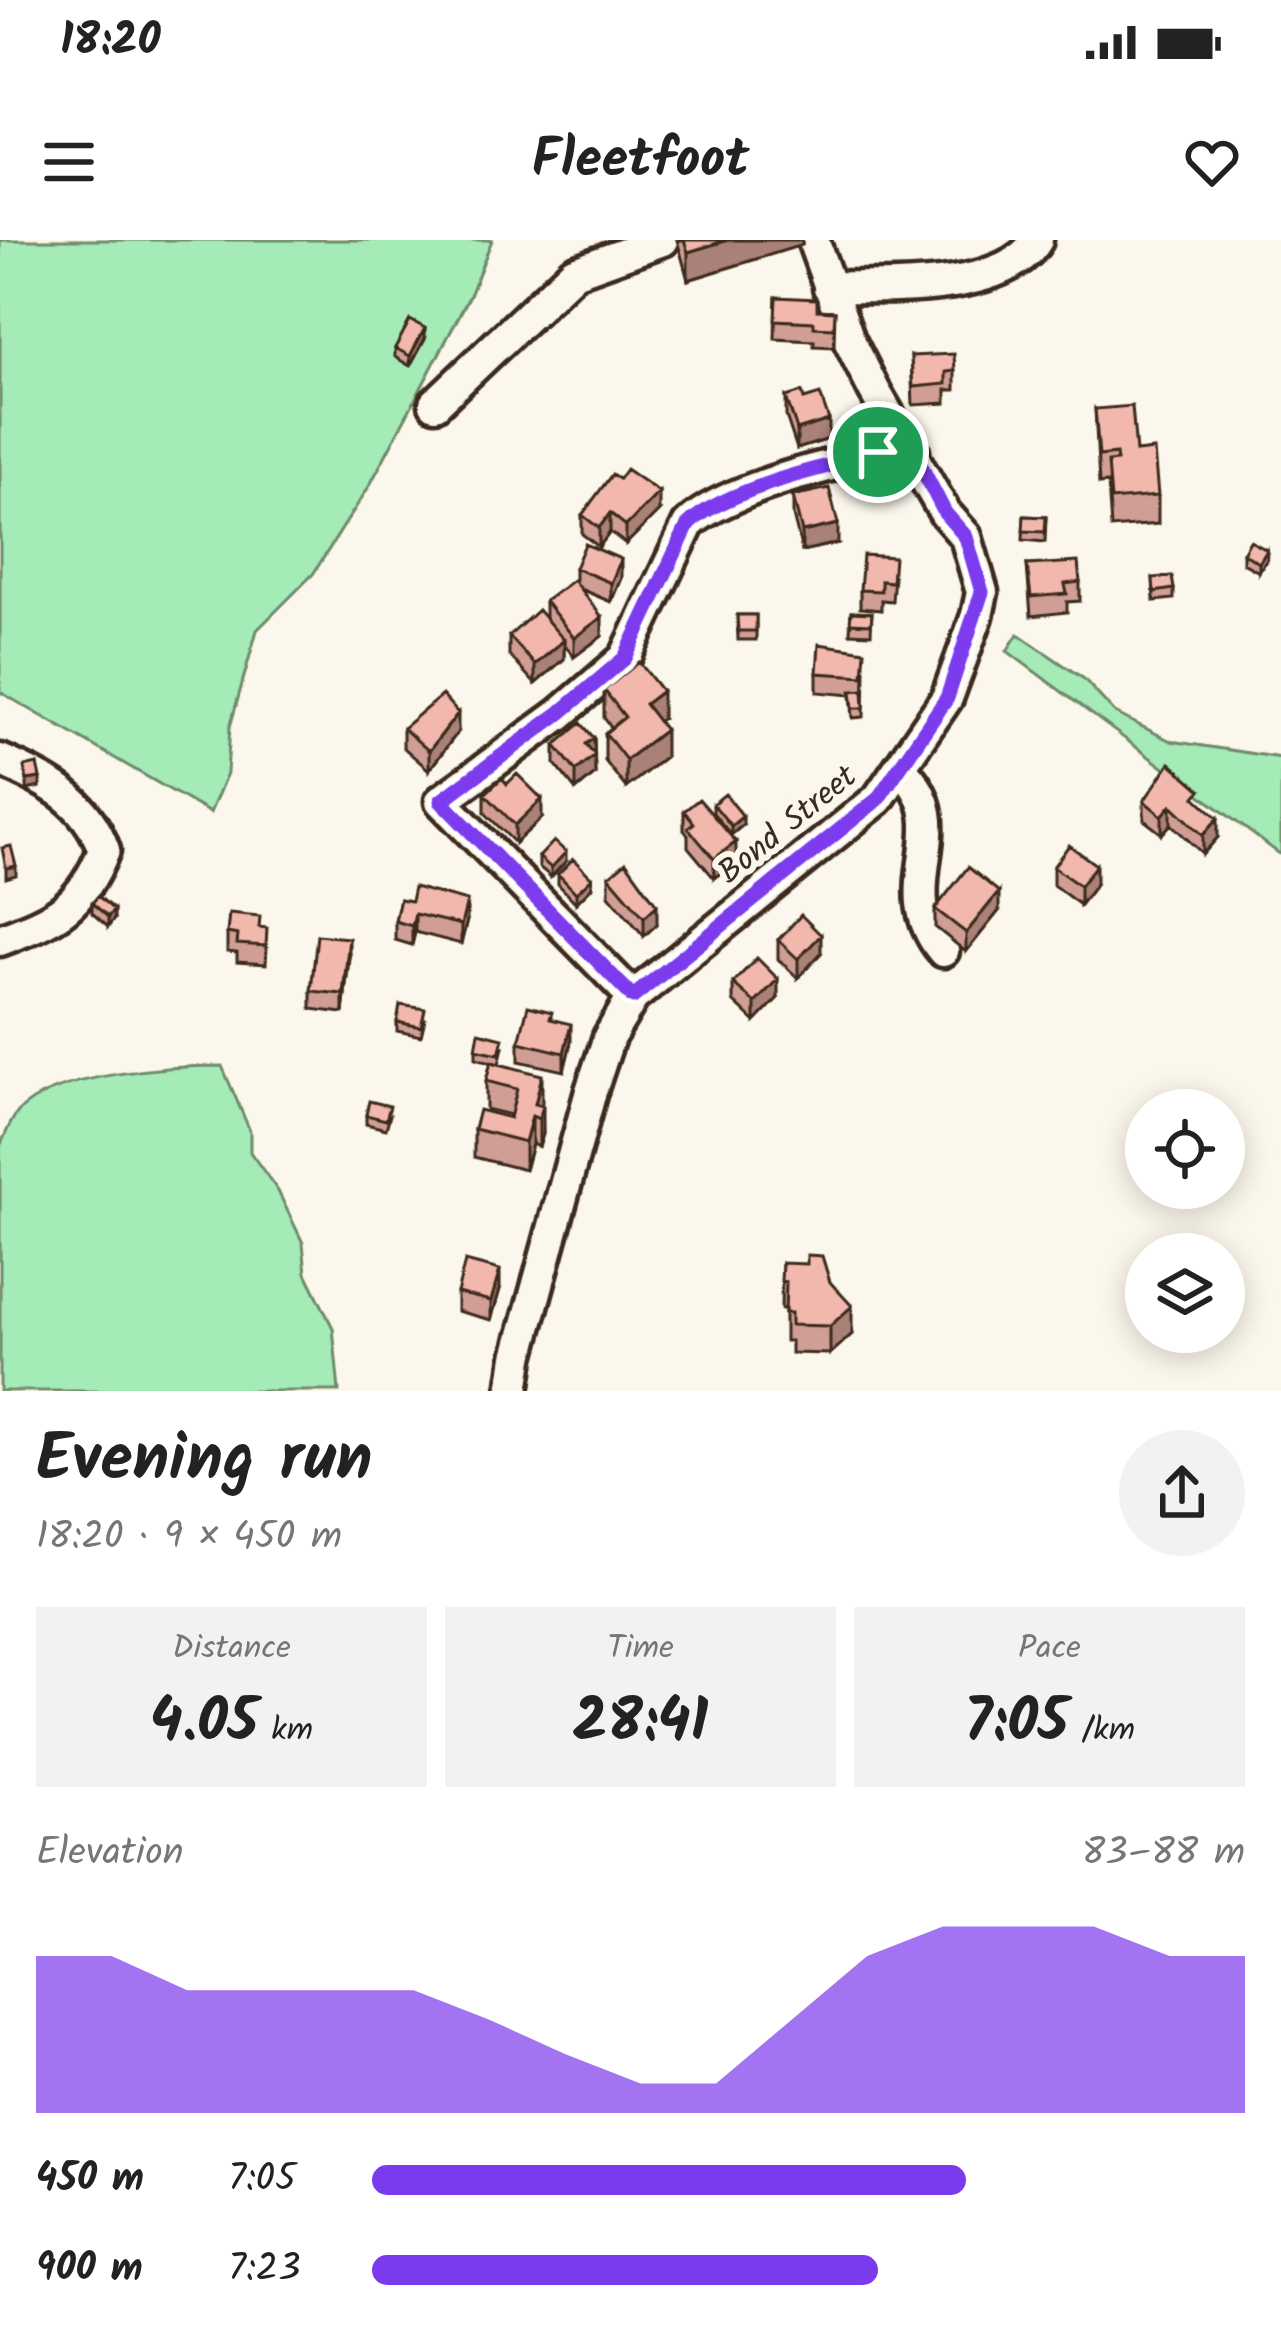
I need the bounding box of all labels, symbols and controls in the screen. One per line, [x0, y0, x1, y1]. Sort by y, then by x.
text: 18:20 [60, 6, 161, 78]
text: Fleetfoot [532, 119, 749, 205]
icon: menu [36, 129, 102, 195]
icon: heart [1179, 129, 1245, 195]
pin [827, 401, 929, 503]
icon: arrive [845, 419, 911, 485]
street label: Bond Street [707, 752, 871, 899]
map controls [1125, 1089, 1245, 1353]
button: locate [1125, 1089, 1245, 1209]
button: layers [1125, 1233, 1245, 1353]
text: Evening run [36, 1409, 372, 1514]
button: share [1119, 1430, 1245, 1556]
text: 18:20 · 9 × 450 m [36, 1507, 342, 1569]
text: Distance [172, 1623, 291, 1676]
text: Time [607, 1623, 674, 1676]
text: Pace [1018, 1623, 1081, 1676]
text: 4.05 [150, 1676, 258, 1772]
text: 28:41 [573, 1676, 708, 1772]
text: 7:05 [964, 1676, 1068, 1772]
text: km [258, 1705, 313, 1758]
text: /km [1068, 1705, 1135, 1758]
text: Elevation [36, 1823, 184, 1885]
text: 83–88 m [1082, 1823, 1245, 1885]
text: 450 m [36, 2149, 144, 2211]
text: 7:05 [228, 2149, 296, 2211]
text: 900 m [36, 2239, 143, 2301]
text: 7:23 [228, 2239, 301, 2301]

